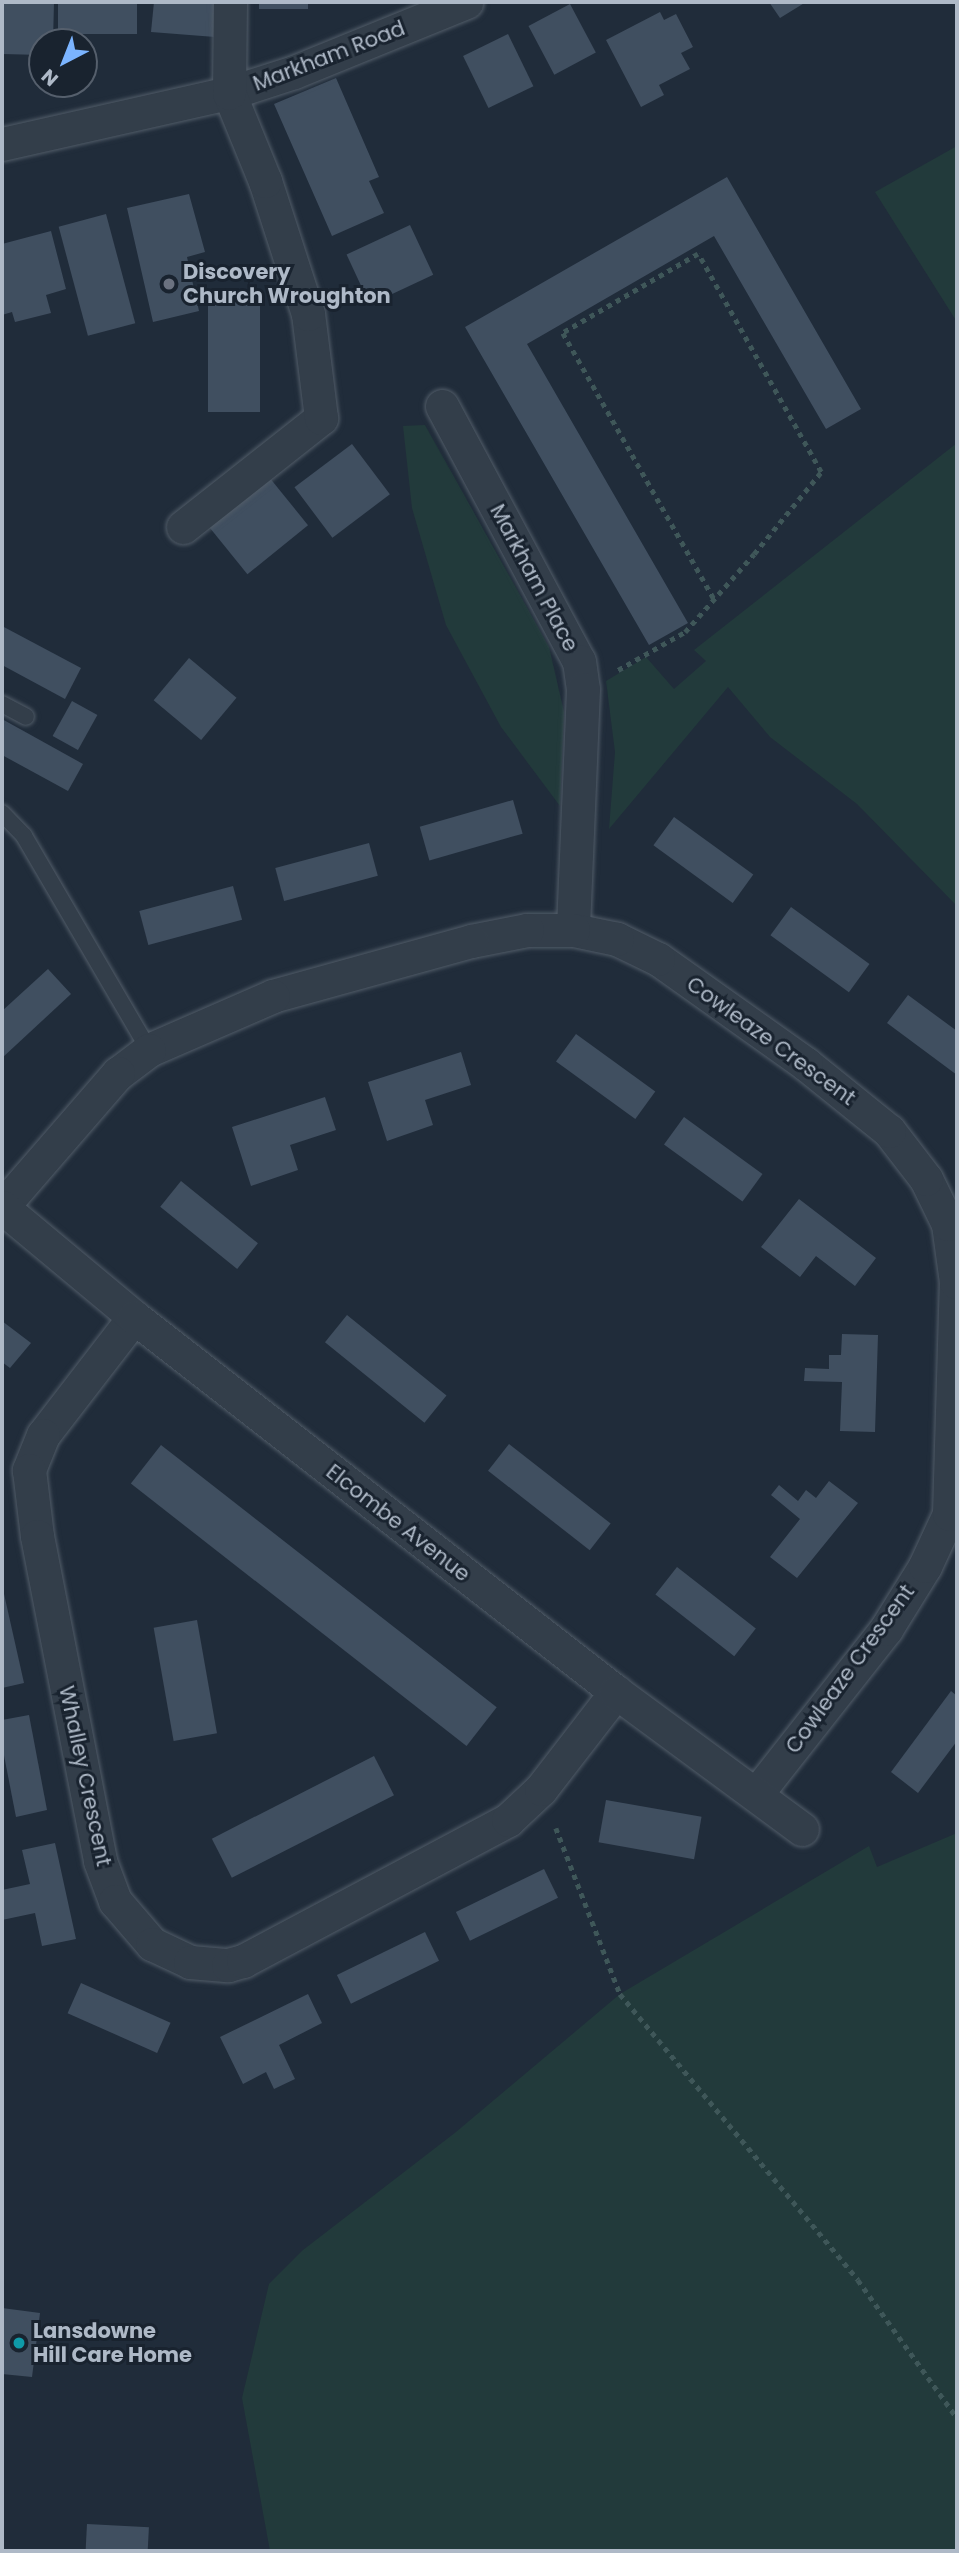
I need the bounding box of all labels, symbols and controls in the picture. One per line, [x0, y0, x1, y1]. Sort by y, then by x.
street label: Markham Road [250, 15, 408, 97]
north arrow [28, 28, 98, 98]
text: N [36, 63, 64, 92]
place label: Discovery Church Wroughton [183, 259, 391, 309]
marker: Discovery Church Wroughton [161, 276, 177, 292]
street label: Markham Place [485, 500, 583, 656]
street label: Cowleaze Crescent [682, 971, 860, 1111]
street label: Elcombe Avenue [321, 1459, 475, 1587]
street label: Cowleaze Crescent [780, 1580, 920, 1758]
street label: Whalley Crescent [54, 1683, 116, 1869]
place label: Lansdowne Hill Care Home [33, 2318, 192, 2368]
marker: Lansdowne Hill Care Home [11, 2335, 27, 2351]

